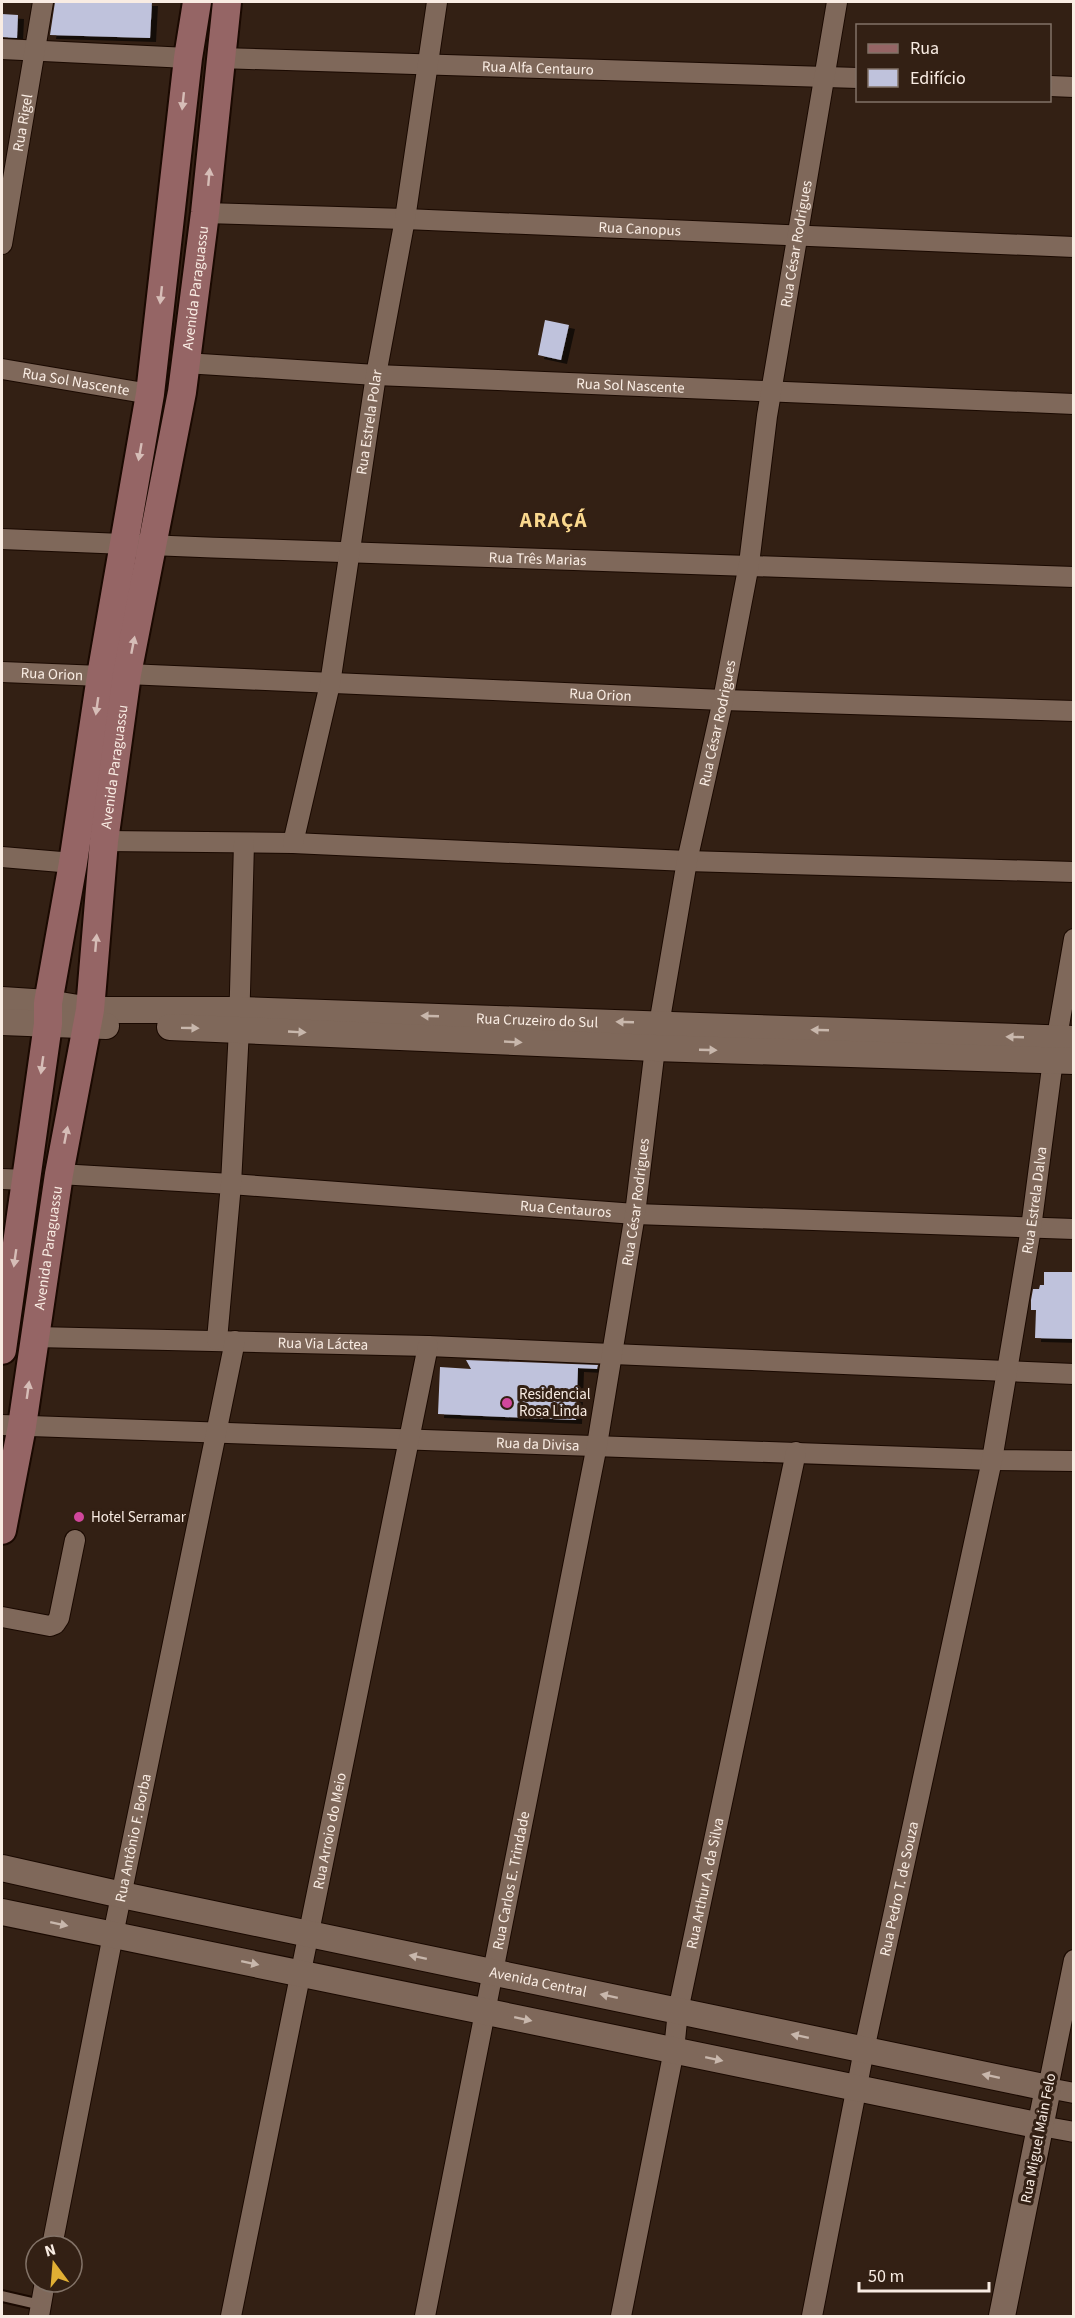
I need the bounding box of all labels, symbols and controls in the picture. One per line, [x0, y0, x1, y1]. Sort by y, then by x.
legend [856, 24, 1051, 102]
text: Rua [910, 36, 939, 61]
street label: Rua Alfa Centauro [482, 56, 594, 81]
text: Edifício [910, 66, 966, 91]
street label: Rua Rigel [8, 92, 38, 153]
one-way arrow [179, 92, 188, 111]
one-way arrow [204, 167, 214, 186]
street label: Rua César Rodrigues [776, 179, 818, 309]
street label: Rua Canopus [598, 217, 681, 242]
street label: Avenida Paraguassu [177, 224, 214, 351]
one-way arrow [156, 285, 166, 304]
street label: Rua Sol Nascente [21, 363, 131, 401]
street label: Rua Estrela Polar [351, 367, 388, 476]
street label: Rua Sol Nascente [576, 373, 685, 399]
one-way arrow [135, 442, 144, 461]
district label: ARAÇÁ [519, 505, 588, 535]
street label: Rua Três Marias [488, 547, 587, 571]
one-way arrow [129, 636, 138, 655]
street label: Rua César Rodrigues [694, 658, 741, 788]
street label: Rua Orion [20, 663, 84, 686]
street label: Rua Orion [569, 683, 632, 707]
one-way arrow [92, 697, 101, 716]
street label: Avenida Paraguassu [96, 703, 134, 830]
one-way arrow [91, 933, 101, 952]
street label: Rua Cruzeiro do Sul [476, 1008, 599, 1033]
one-way arrow [421, 1012, 440, 1021]
one-way arrow [616, 1018, 635, 1027]
one-way arrow [181, 1023, 200, 1033]
one-way arrow [811, 1025, 830, 1034]
one-way arrow [288, 1027, 307, 1036]
one-way arrow [1006, 1032, 1025, 1042]
one-way arrow [504, 1037, 523, 1046]
one-way arrow [699, 1045, 718, 1054]
one-way arrow [38, 1055, 47, 1074]
one-way arrow [62, 1126, 72, 1145]
street label: Rua César Rodrigues [617, 1137, 655, 1267]
street label: Rua Estrela Dalva [1017, 1145, 1053, 1256]
street label: Avenida Paraguassu [29, 1184, 68, 1311]
street label: Rua Centauros [519, 1195, 612, 1223]
one-way arrow [10, 1248, 19, 1267]
street label: Rua Via Láctea [277, 1333, 368, 1356]
one-way arrow [23, 1381, 32, 1400]
place label: Residencial Rosa Linda [519, 1384, 591, 1422]
marker: Residencial Rosa Linda [500, 1396, 514, 1410]
street label: Rua da Divisa [495, 1432, 580, 1456]
place label: Hotel Serramar [91, 1507, 187, 1528]
marker: Hotel Serramar [72, 1510, 86, 1524]
street label: Rua Arroio do Meio [308, 1771, 352, 1891]
street label: Rua Antônio F. Borba [110, 1772, 157, 1904]
street label: Rua Carlos E. Trindade [488, 1809, 535, 1952]
street label: Rua Arthur A. da Silva [681, 1816, 730, 1951]
street label: Rua Pedro T. de Souza [875, 1820, 924, 1958]
one-way arrow [50, 1920, 69, 1929]
one-way arrow [408, 1952, 427, 1961]
one-way arrow [241, 1959, 260, 1968]
street label: Avenida Central [487, 1962, 589, 2003]
one-way arrow [600, 1991, 618, 2001]
one-way arrow [514, 2015, 533, 2024]
one-way arrow [790, 2031, 809, 2040]
one-way arrow [705, 2055, 724, 2064]
one-way arrow [981, 2071, 1000, 2080]
street label: Rua Miguel Main Felo [1016, 2071, 1061, 2205]
north arrow [24, 2234, 84, 2294]
text: N [42, 2239, 58, 2263]
scale bar [859, 2255, 990, 2293]
text: 50 m [868, 2264, 904, 2289]

